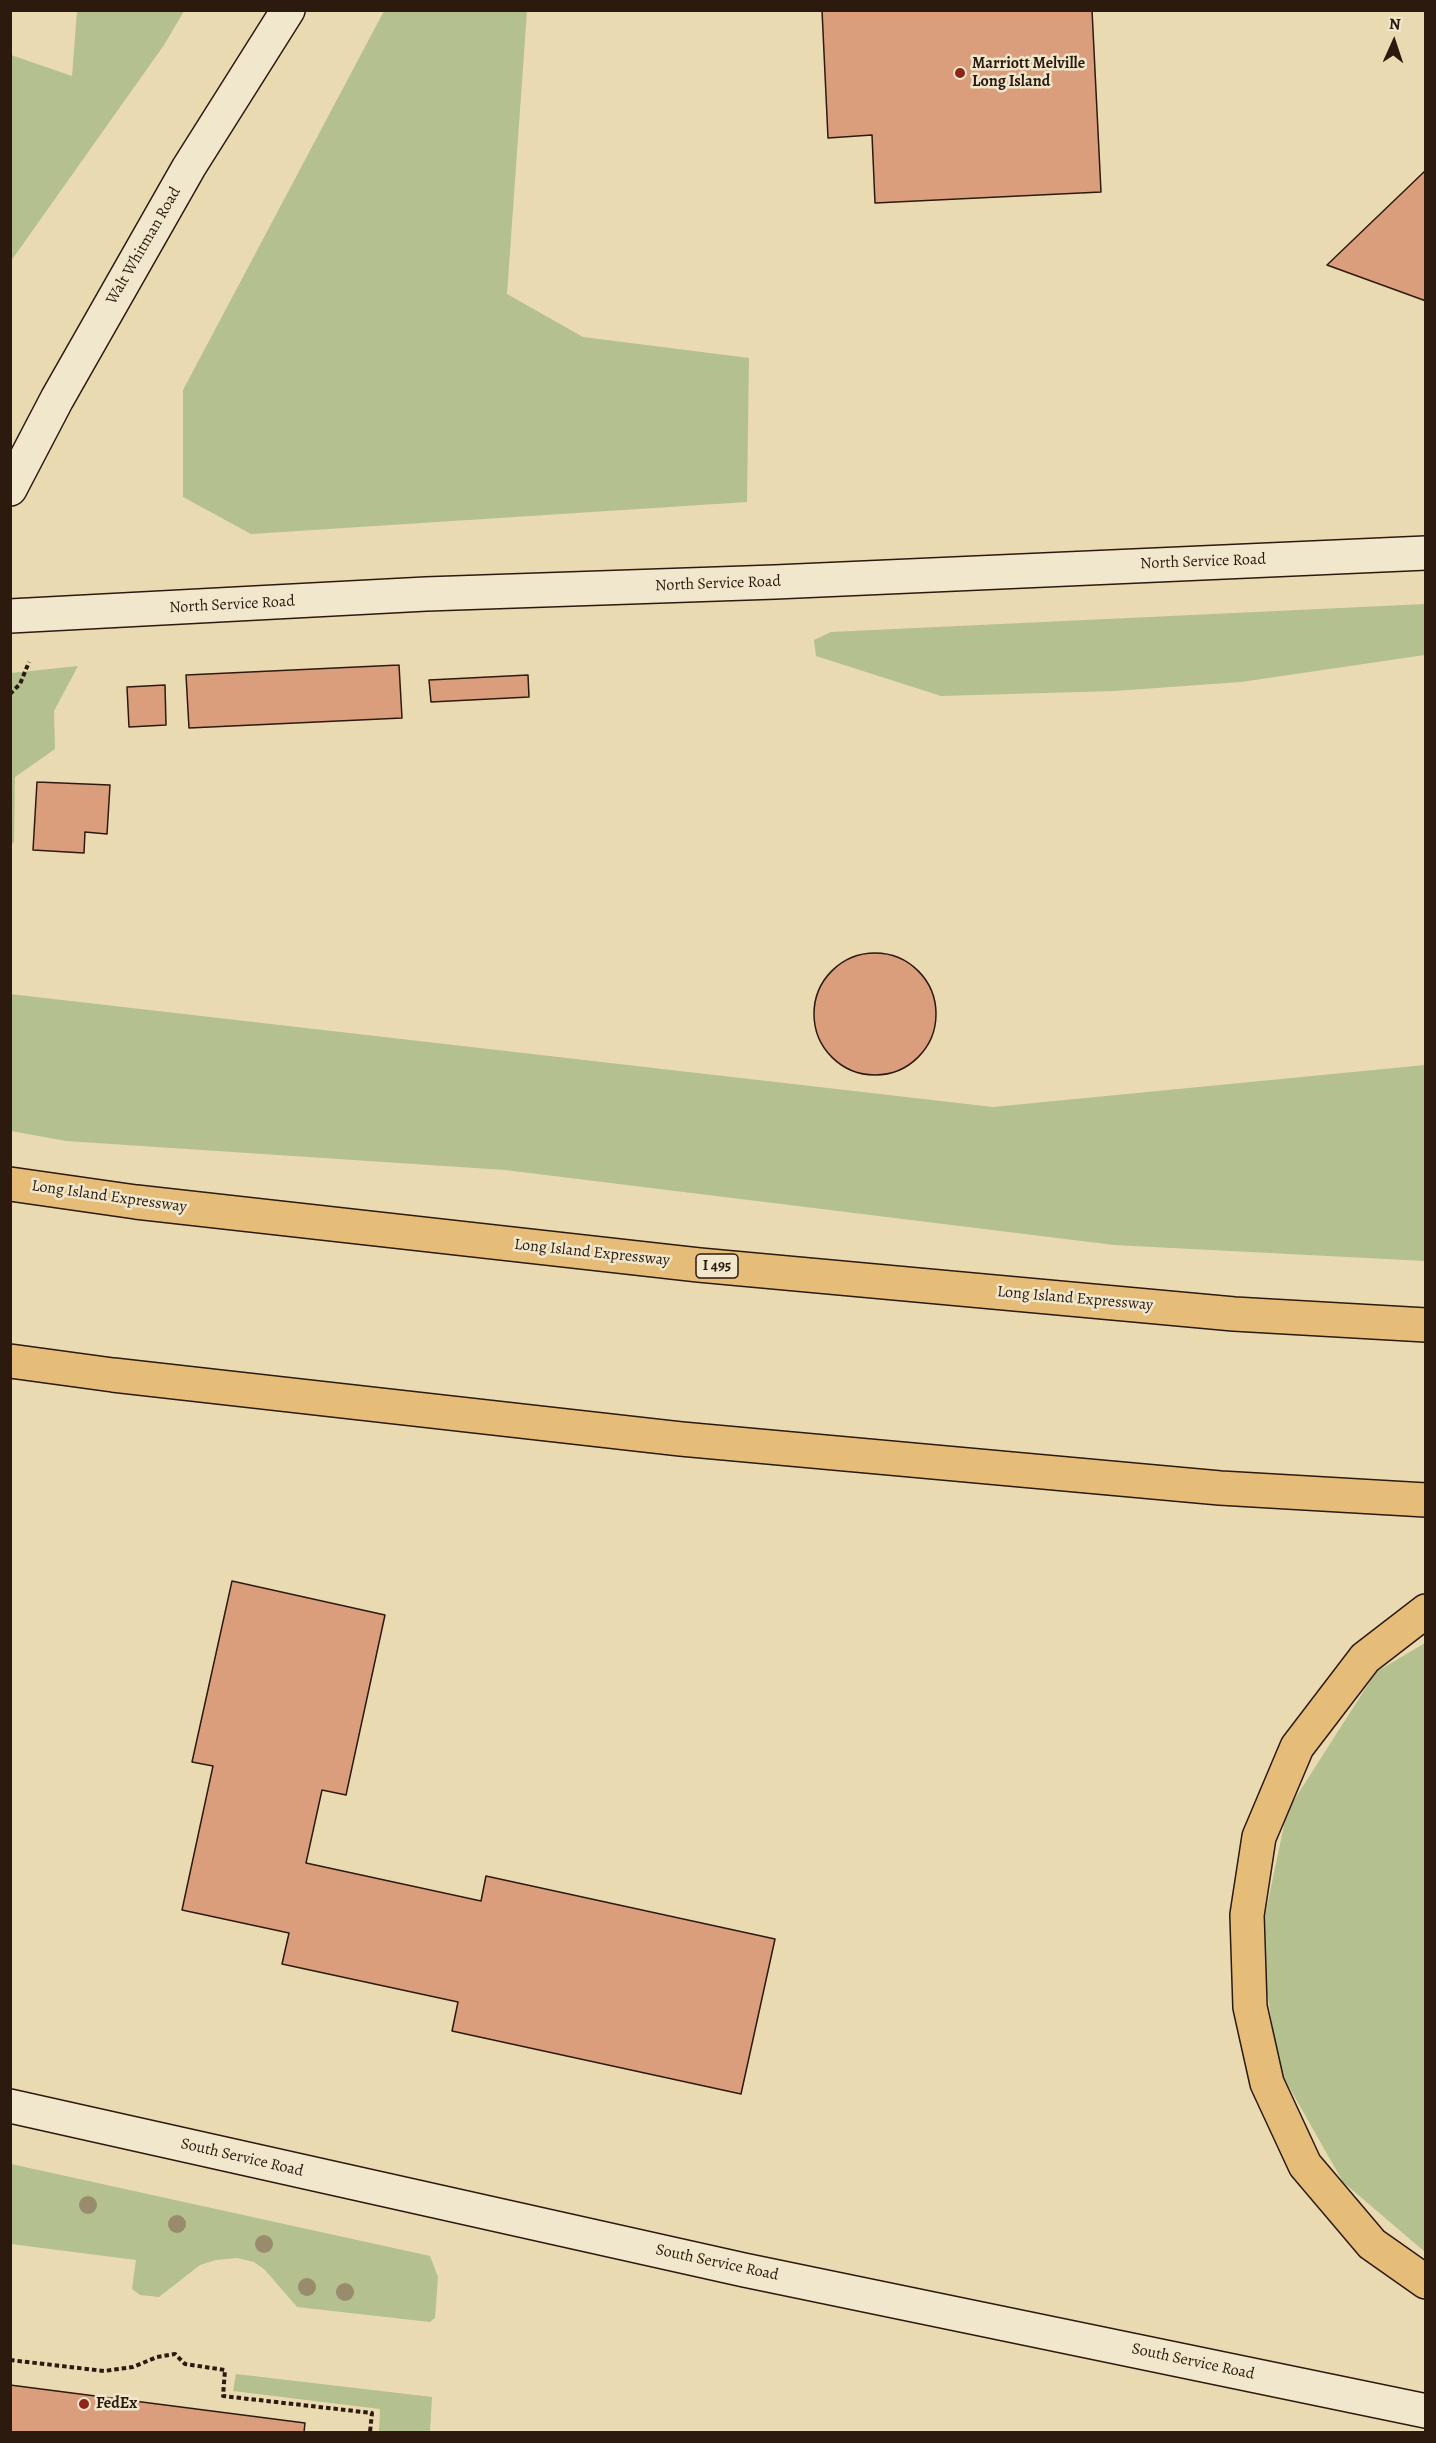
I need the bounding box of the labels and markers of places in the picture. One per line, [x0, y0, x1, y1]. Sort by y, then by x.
place label: Marriott Melville Long Island [972, 54, 1085, 92]
marker: Marriott Melville Long Island [953, 66, 967, 80]
place label: FedEx [96, 2394, 137, 2414]
marker: FedEx [77, 2397, 91, 2411]

